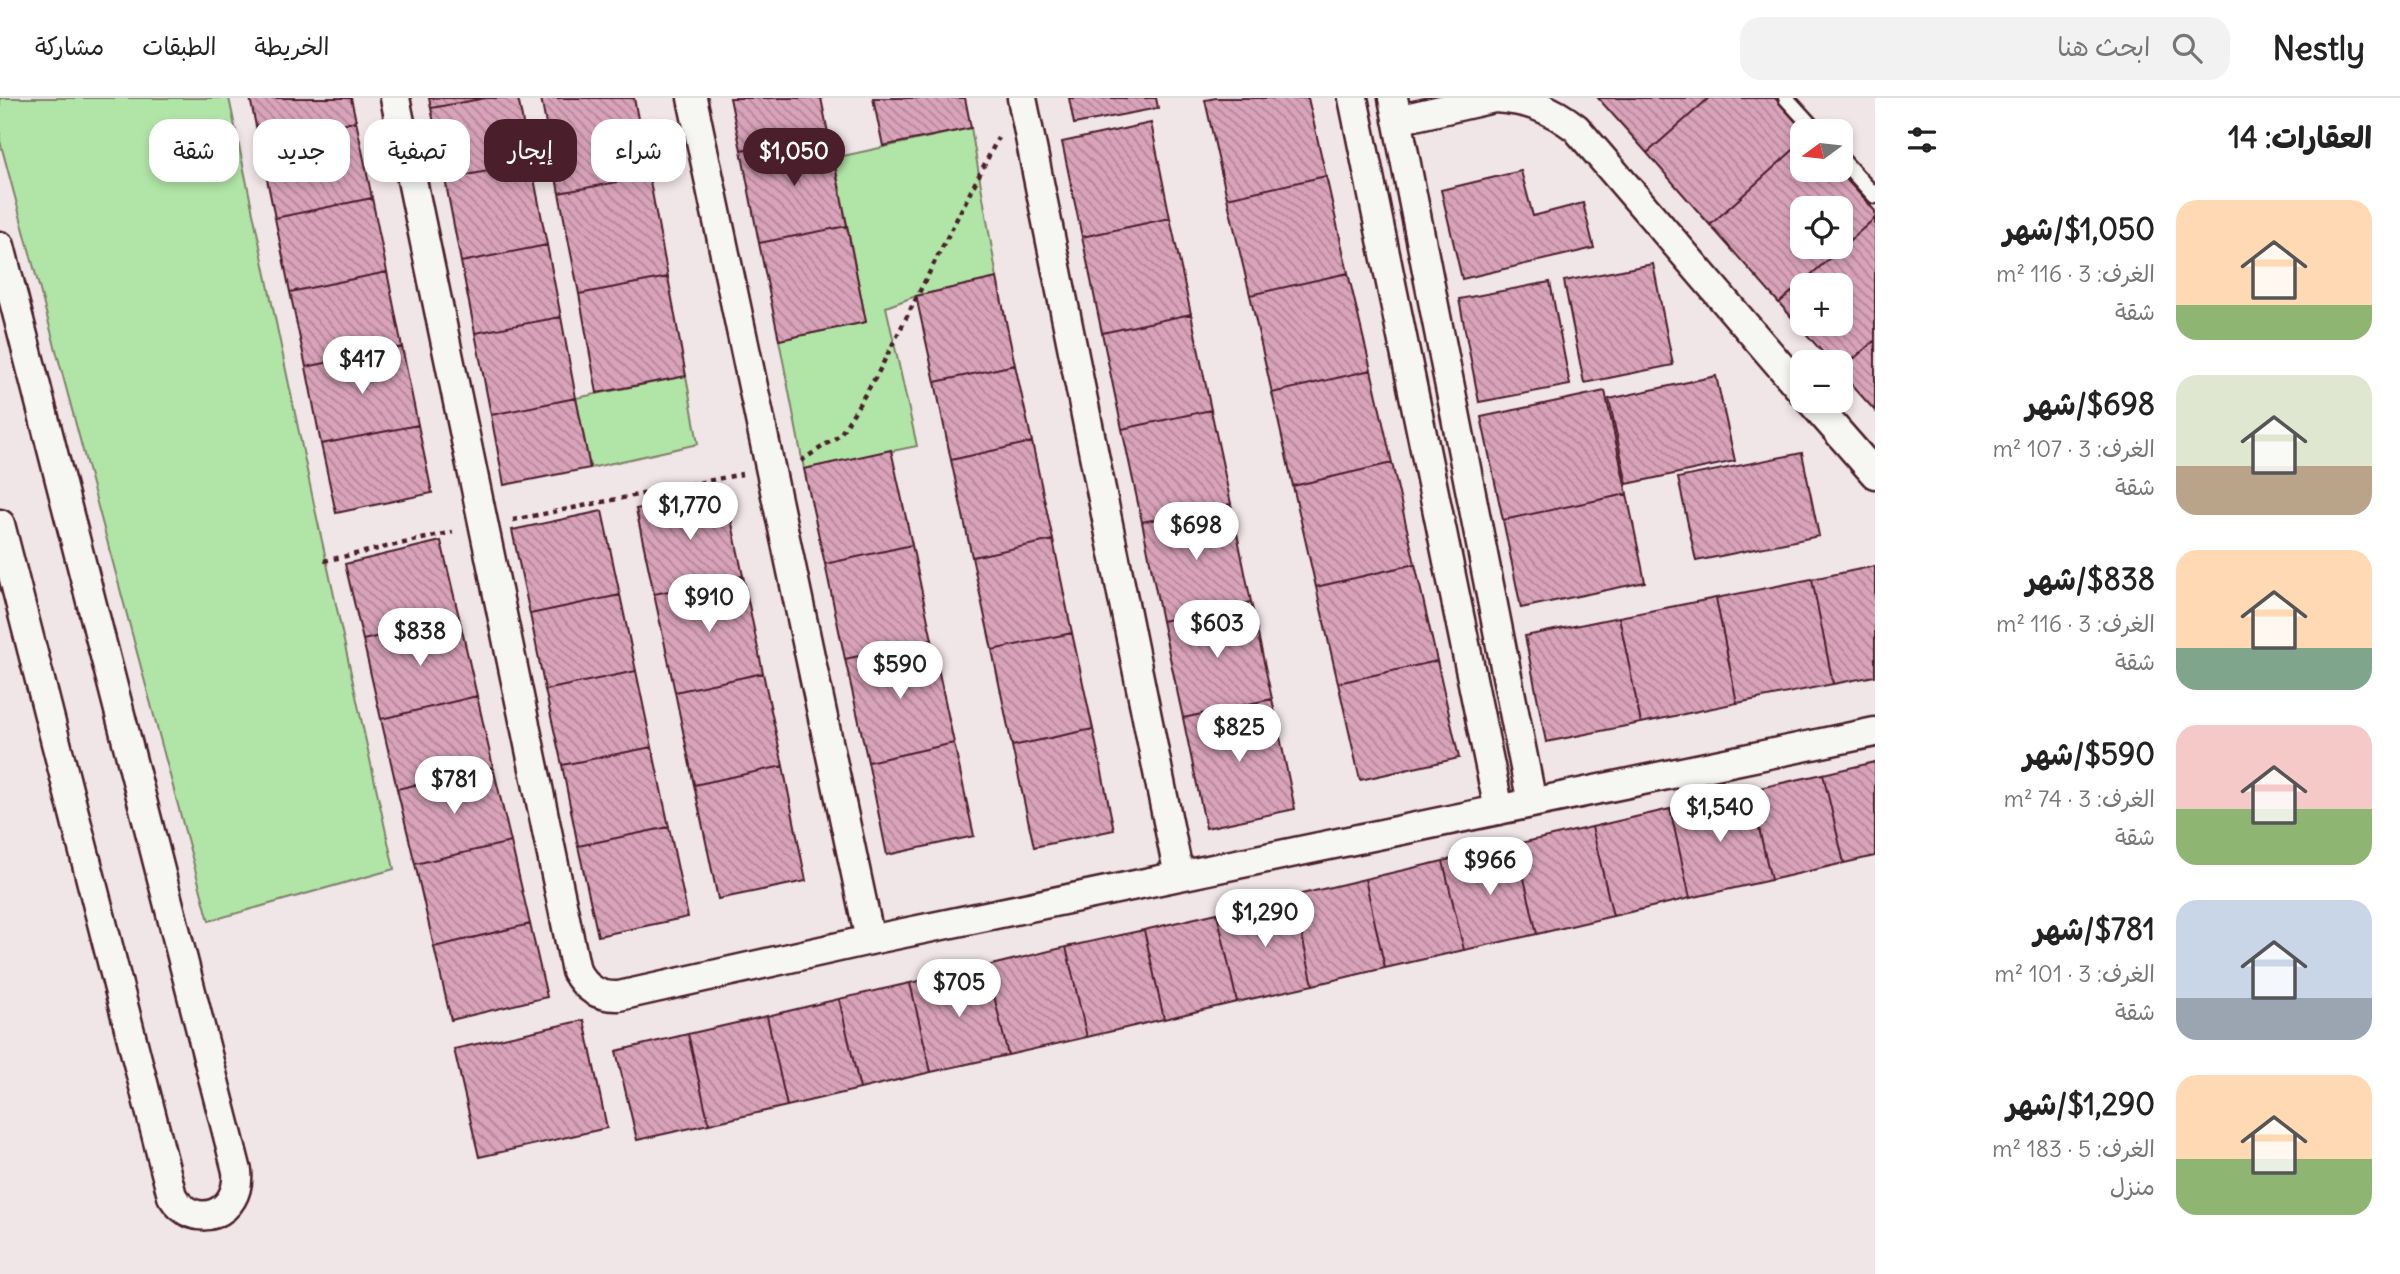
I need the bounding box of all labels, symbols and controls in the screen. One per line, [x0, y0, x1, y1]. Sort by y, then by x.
search box [1740, 17, 2230, 80]
text: Nestly [2272, 27, 2365, 69]
icon: search [2168, 29, 2206, 67]
text: ابحث هنا [2057, 30, 2150, 63]
text: مشاركة [35, 31, 104, 61]
text: الطبقات [142, 31, 217, 61]
text: الخريطة [255, 31, 329, 61]
text: العقارات: 14 [2228, 118, 2372, 156]
chip: شقة [149, 119, 239, 182]
chip: جديد [253, 119, 350, 182]
chip: تصفية [364, 119, 470, 182]
chip: إيجار [484, 119, 577, 182]
chip: شراء [591, 119, 686, 182]
north arrow [1790, 119, 1853, 182]
map controls [1790, 119, 1853, 413]
icon: filters [1903, 121, 1941, 159]
pin: $1,050 [737, 129, 851, 188]
text: $1,050 [759, 136, 829, 165]
button: locate [1790, 196, 1853, 259]
text: $1,050/شهر [2003, 210, 2155, 248]
icon: home [2232, 228, 2316, 312]
text: الغرف: 3 · 116 m² [1996, 259, 2155, 288]
button: + [1790, 273, 1853, 336]
text: شقة [2115, 297, 2155, 326]
pin: $417 [321, 336, 403, 396]
text: $417 [339, 344, 385, 373]
button: − [1790, 350, 1853, 413]
text: $698/شهر [2026, 385, 2155, 423]
icon: home [2232, 403, 2316, 487]
text: الغرف: 3 · 107 m² [1993, 434, 2155, 463]
text: شقة [2115, 472, 2155, 501]
pin: $1,770 [633, 482, 747, 542]
text: $1,770 [658, 490, 722, 519]
pin: $698 [1155, 503, 1237, 562]
text: $698 [1170, 510, 1222, 539]
text: $838/شهر [2026, 560, 2155, 598]
pin: $910 [668, 574, 750, 634]
icon: home [2232, 578, 2316, 662]
text: $910 [684, 582, 734, 611]
pin: $603 [1176, 601, 1258, 660]
pin: $838 [379, 608, 461, 668]
text: $603 [1190, 608, 1244, 637]
text: الغرف: 3 · 116 m² [1996, 609, 2155, 638]
text: $838 [394, 616, 446, 645]
pin: $590 [859, 642, 941, 701]
text: شقة [2115, 647, 2155, 676]
text: $590 [873, 649, 927, 678]
pin: $825 [1198, 704, 1280, 764]
text: $825 [1213, 712, 1265, 741]
text: $590/شهر [2023, 735, 2155, 773]
icon: home [2232, 753, 2316, 837]
pin: $781 [413, 756, 495, 816]
text: $781 [431, 764, 477, 793]
pin: $1,540 [1663, 784, 1777, 844]
text: الغرف: 3 · 74 m² [2004, 784, 2155, 813]
text: $1,540 [1686, 792, 1754, 821]
text: شقة [2115, 822, 2155, 851]
pin: $966 [1449, 838, 1531, 897]
text: $966 [1464, 845, 1516, 874]
pin: $1,290 [1208, 890, 1322, 949]
text: $1,290 [1231, 897, 1299, 926]
text: $781/شهر [2034, 910, 2155, 948]
icon: home [2232, 928, 2316, 1012]
text: الغرف: 3 · 101 m² [1994, 959, 2155, 988]
pin: $705 [918, 960, 1000, 1019]
text: $705 [933, 967, 985, 996]
text: شقة [2115, 997, 2155, 1026]
text: $1,290/شهر [2006, 1085, 2155, 1123]
icon: home [2232, 1103, 2316, 1187]
text: الغرف: 5 · 183 m² [1992, 1134, 2155, 1163]
text: منزل [2110, 1172, 2155, 1201]

